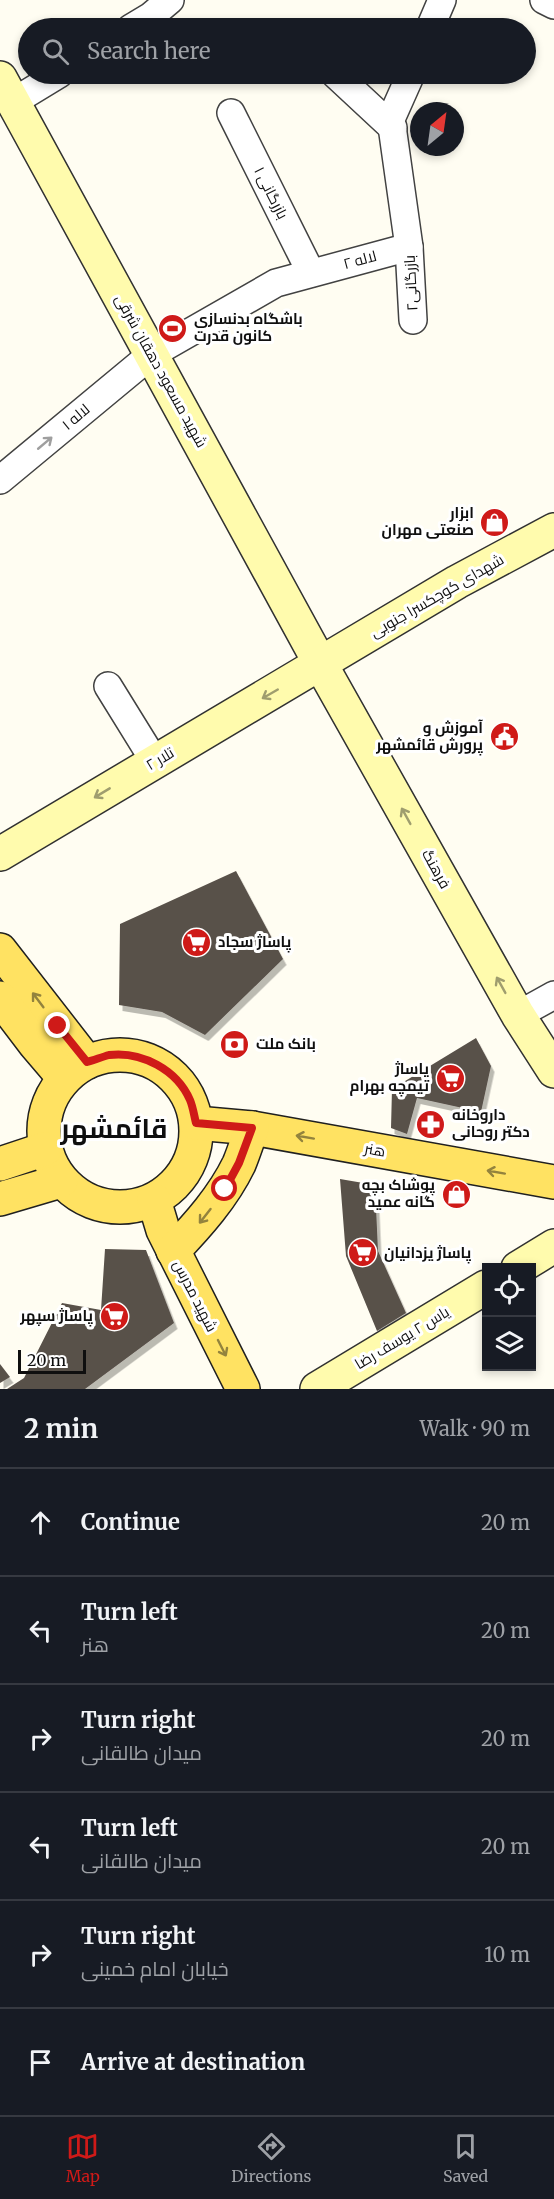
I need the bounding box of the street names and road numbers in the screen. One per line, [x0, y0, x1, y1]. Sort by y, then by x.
street label: بازرگانی ۱ [249, 163, 293, 223]
street label: لاله ۲ [341, 246, 379, 273]
street label: بازرگانی۲ [400, 254, 422, 312]
street label: شهید مسعود دهقان شرقی [110, 291, 212, 451]
street label: لاله ۱ [58, 399, 94, 434]
street label: شهدای کوچکسرا جنوبی [367, 550, 507, 642]
street label: تلار ۲ [142, 743, 177, 774]
street label: فرهنگ [418, 846, 455, 892]
street label: هنر [362, 1138, 387, 1161]
street label: شهید مدرس [168, 1257, 222, 1335]
street label: یاس ۲ یوسف رضا [351, 1302, 453, 1374]

